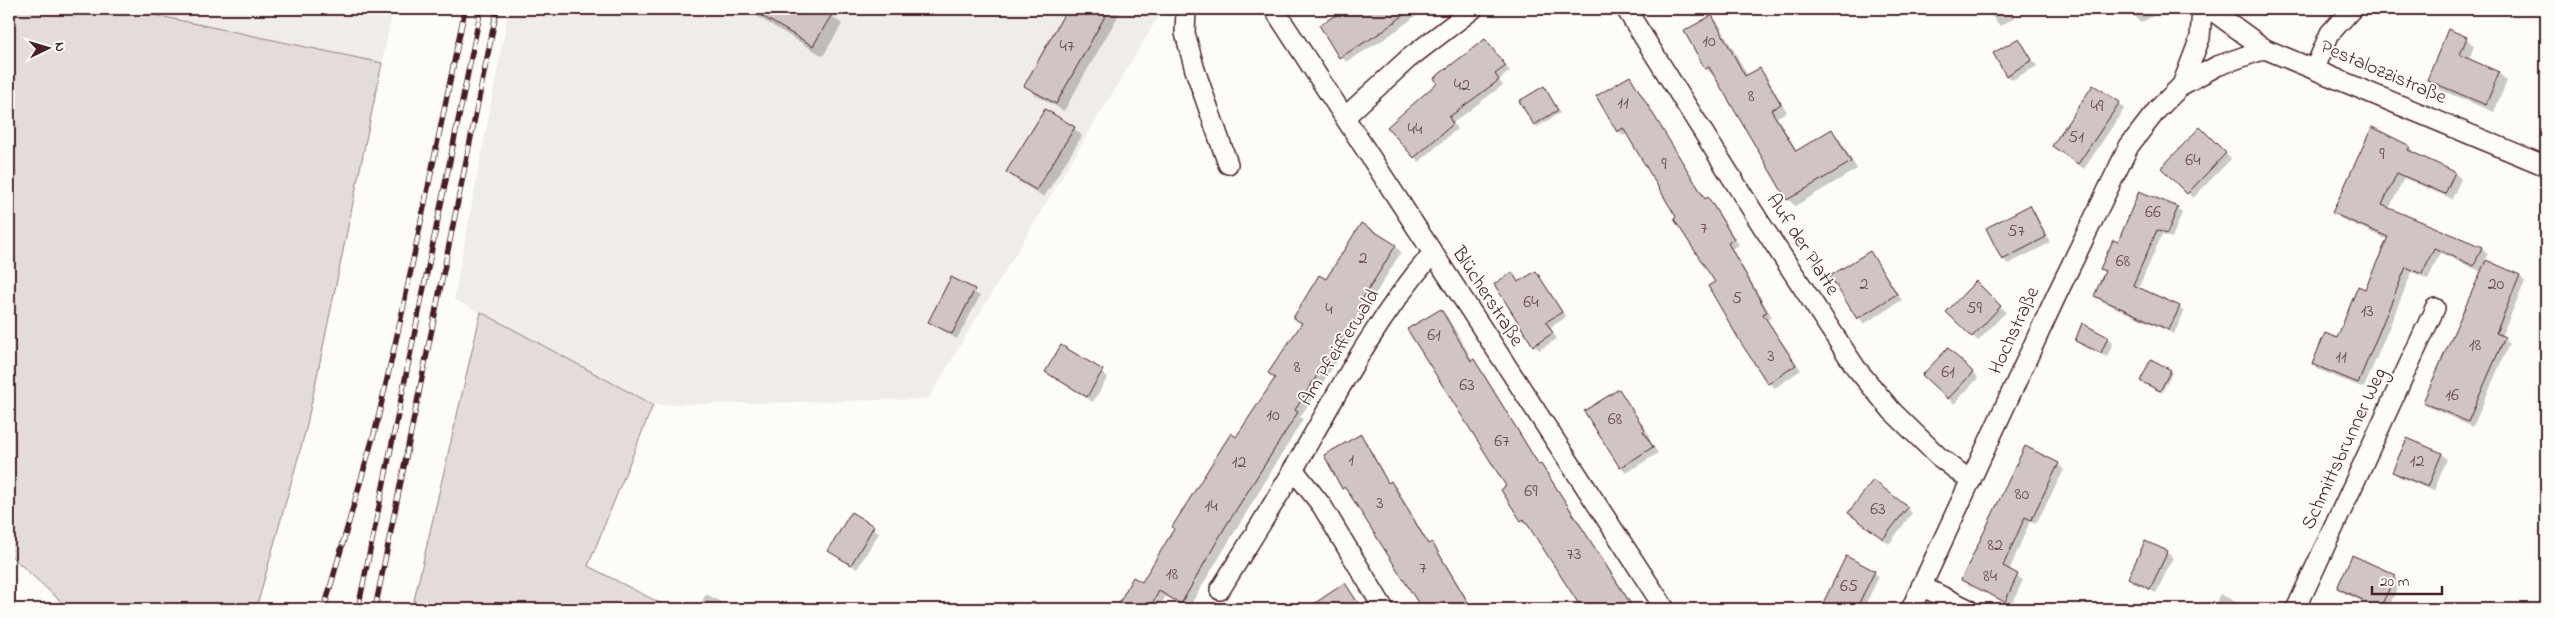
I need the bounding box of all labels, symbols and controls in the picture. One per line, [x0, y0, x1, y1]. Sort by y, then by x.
north arrow [22, 22, 72, 72]
house number: 10 [1702, 29, 1716, 55]
street label: Pestalozzistraße [2315, 33, 2451, 113]
house number: 47 [1060, 34, 1075, 60]
text: N [49, 41, 70, 53]
house number: 42 [1454, 73, 1470, 99]
house number: 8 [1748, 84, 1755, 110]
house number: 11 [1617, 91, 1629, 117]
house number: 49 [2091, 94, 2104, 120]
house number: 44 [1408, 117, 1423, 143]
house number: 51 [2068, 125, 2084, 151]
house number: 9 [2379, 142, 2385, 168]
house number: 64 [2185, 148, 2201, 174]
house number: 9 [1661, 152, 1667, 178]
street label: Auf der Platte [1758, 188, 1846, 302]
house number: 66 [2145, 200, 2161, 226]
house number: 7 [1700, 216, 1708, 242]
house number: 57 [2007, 219, 2025, 245]
street label: Blücherstraße [1443, 241, 1530, 353]
house number: 2 [1359, 246, 1368, 272]
house number: 68 [2116, 249, 2131, 275]
house number: 2 [1860, 272, 1869, 298]
house number: 20 [2488, 272, 2505, 298]
street label: Hochstraße [1982, 282, 2048, 380]
street label: Am Pfeifferwald [1292, 284, 1388, 412]
house number: 5 [1732, 286, 1742, 312]
house number: 64 [1523, 290, 1539, 316]
house number: 59 [1966, 296, 1982, 322]
house number: 4 [1325, 297, 1333, 323]
house number: 13 [2360, 299, 2374, 325]
house number: 61 [1427, 323, 1441, 349]
house number: 18 [2469, 333, 2481, 359]
house number: 3 [1767, 344, 1775, 370]
house number: 11 [2335, 345, 2347, 371]
house number: 8 [1294, 355, 1301, 381]
house number: 61 [1941, 360, 1955, 386]
street label: Schmittsbrunner Weg [2295, 363, 2396, 535]
house number: 63 [1459, 373, 1475, 399]
house number: 16 [2445, 383, 2459, 409]
house number: 10 [1266, 403, 1280, 429]
house number: 68 [1608, 407, 1623, 433]
house number: 67 [1494, 429, 1510, 455]
house number: 1 [1348, 448, 1354, 474]
house number: 12 [2410, 449, 2424, 475]
house number: 12 [1232, 450, 1246, 476]
house number: 69 [1524, 479, 1538, 505]
house number: 80 [2015, 482, 2029, 508]
house number: 3 [1376, 491, 1384, 517]
house number: 14 [1204, 494, 1218, 520]
house number: 63 [1870, 497, 1886, 523]
house number: 82 [1987, 533, 2003, 559]
house number: 73 [1567, 542, 1581, 568]
house number: 7 [1419, 556, 1427, 582]
house number: 18 [1166, 562, 1178, 588]
scale bar [2372, 563, 2442, 595]
house number: 84 [1983, 564, 1998, 590]
text: 20 m [2380, 571, 2410, 593]
house number: 65 [1840, 574, 1858, 600]

